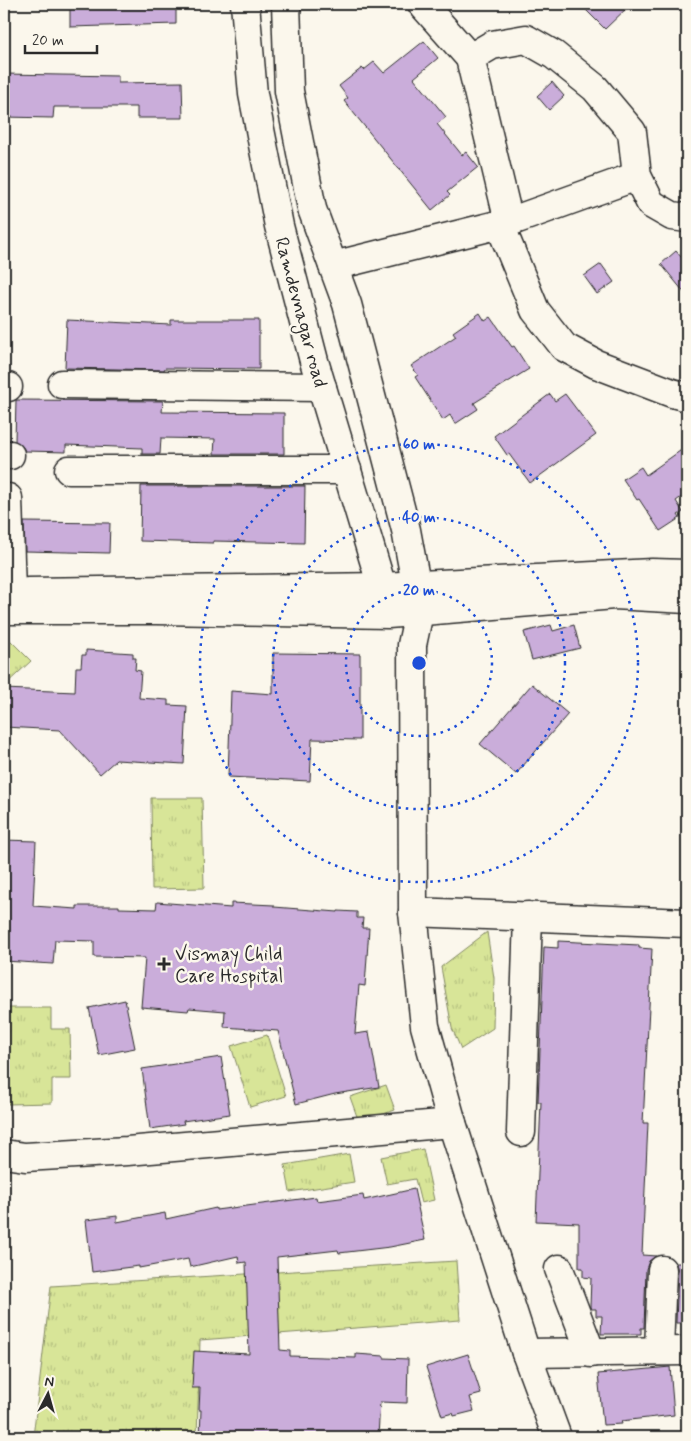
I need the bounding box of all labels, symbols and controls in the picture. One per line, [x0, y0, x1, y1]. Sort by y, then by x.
scale bar [25, 22, 98, 54]
text: 20 m [32, 31, 64, 51]
street label: Ramdevnagar road [267, 235, 333, 391]
text: 60 m [403, 435, 435, 455]
text: 40 m [402, 508, 436, 528]
text: 20 m [403, 581, 435, 601]
centre of rings [410, 654, 428, 672]
place label: Vismay Child Care Hospital [175, 942, 283, 989]
marker: Vismay Child Care Hospital [157, 957, 171, 971]
north arrow [22, 1368, 72, 1418]
text: N [44, 1373, 55, 1392]

